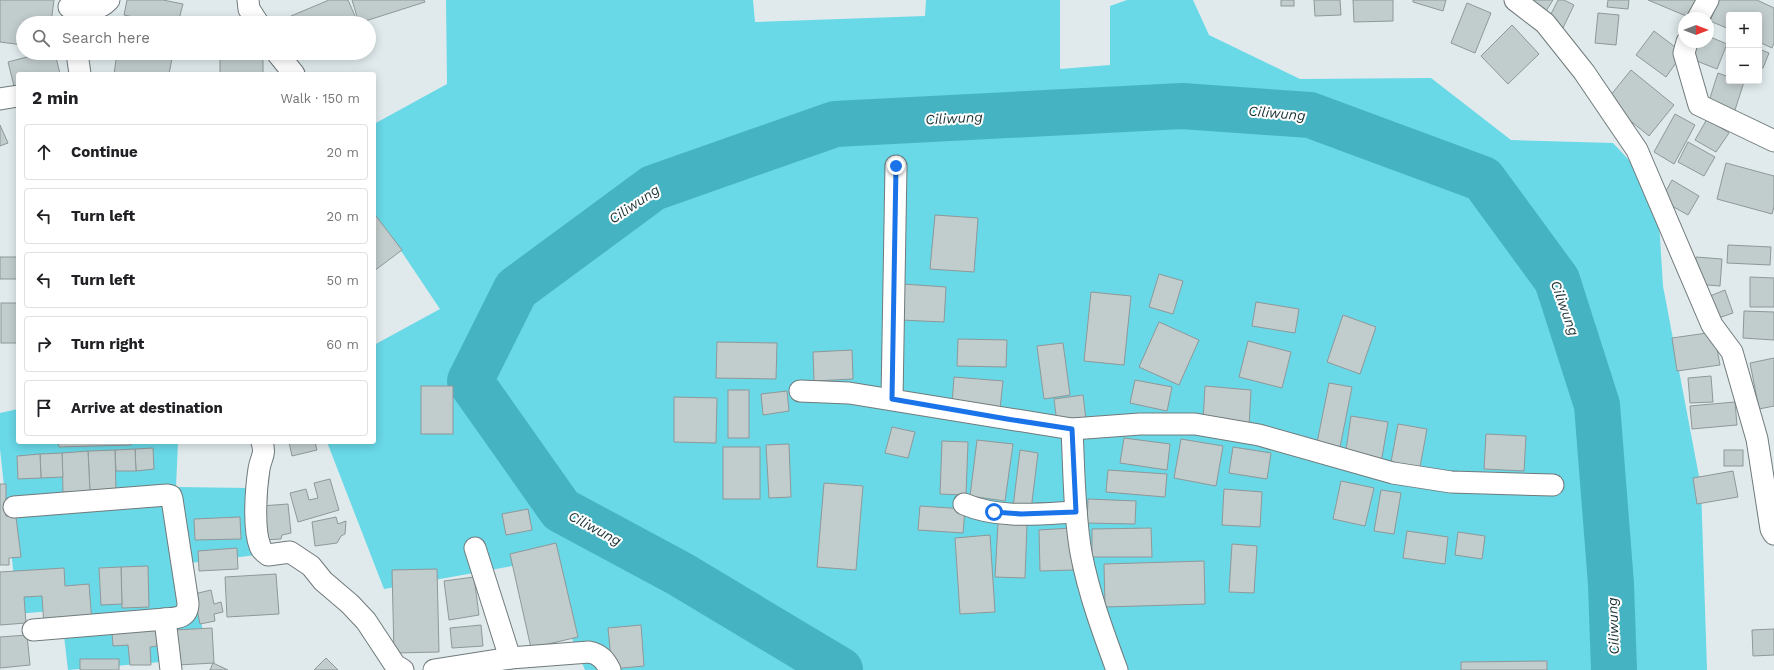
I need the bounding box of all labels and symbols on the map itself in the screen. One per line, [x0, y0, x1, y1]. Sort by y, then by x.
north arrow [1678, 12, 1714, 48]
water label: Ciliwung [1248, 103, 1307, 124]
water label: Ciliwung [925, 108, 984, 127]
route end [887, 157, 905, 175]
water label: Ciliwung [606, 181, 663, 227]
water label: Ciliwung [1548, 278, 1582, 338]
route start [985, 503, 1003, 521]
water label: Ciliwung [566, 507, 625, 549]
water label: Ciliwung [1604, 597, 1622, 655]

